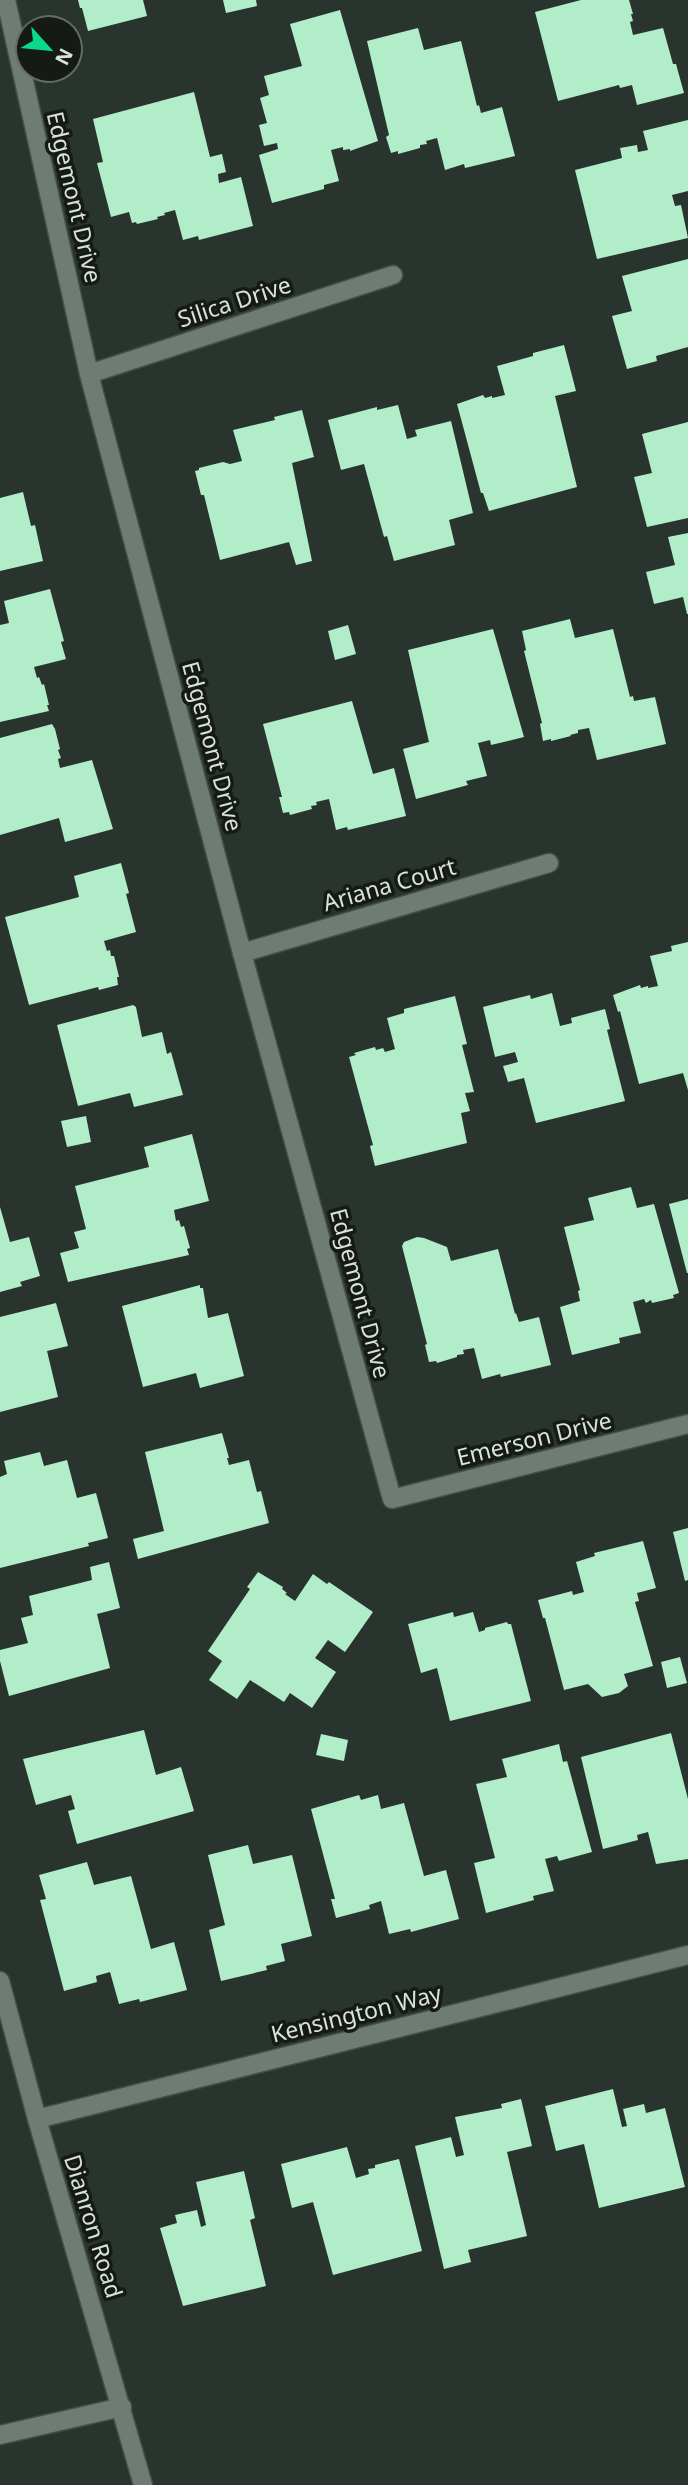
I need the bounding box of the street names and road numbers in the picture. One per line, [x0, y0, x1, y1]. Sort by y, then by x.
street label: Edgemont Drive [40, 108, 110, 286]
street label: Silica Drive [173, 268, 295, 334]
street label: Edgemont Drive [175, 657, 251, 835]
street label: Ariana Court [319, 850, 459, 918]
street label: Edgemont Drive [323, 1204, 399, 1382]
street label: Emerson Drive [453, 1403, 615, 1473]
street label: Kensington Way [267, 1976, 445, 2050]
street label: Dianron Road [57, 2150, 131, 2302]

